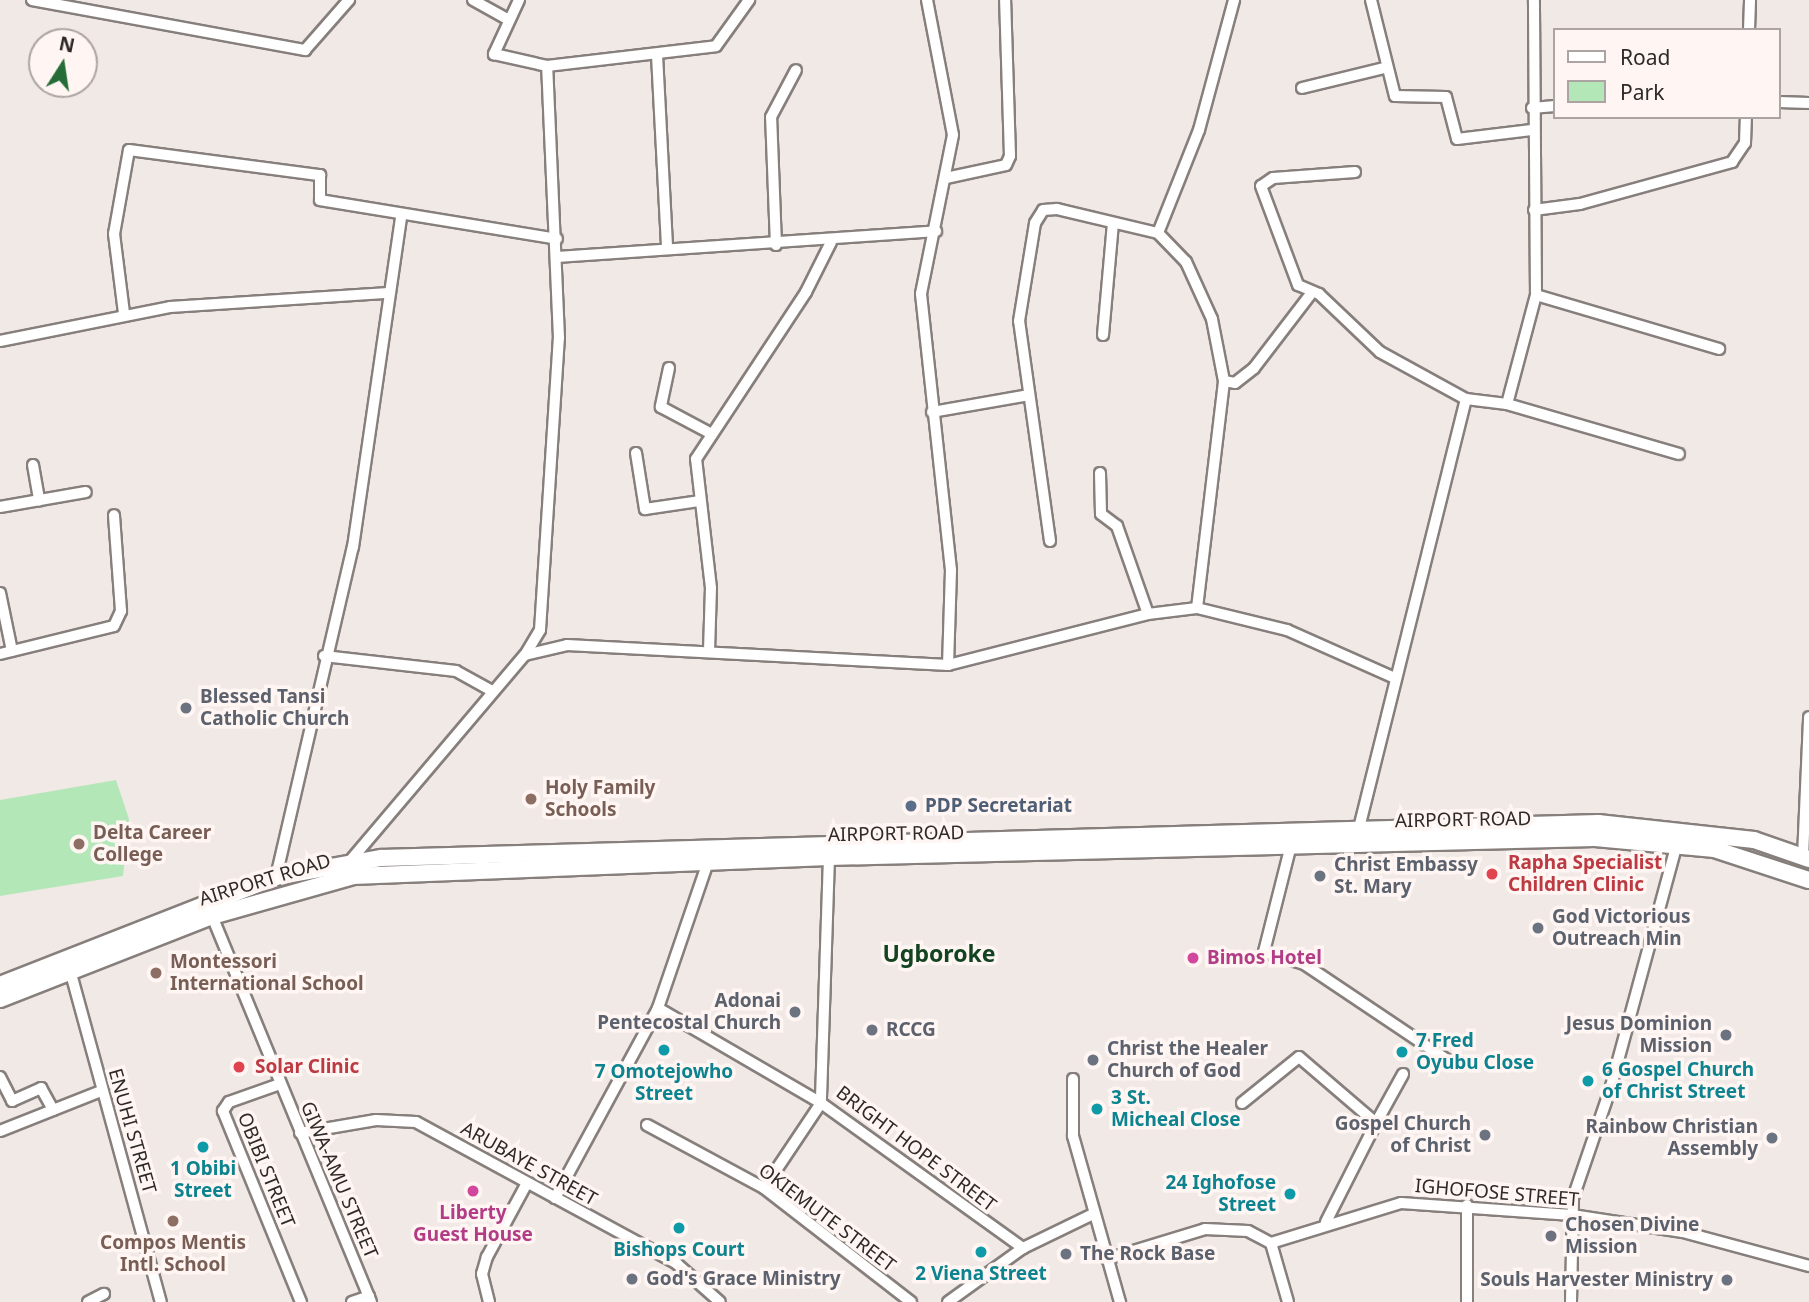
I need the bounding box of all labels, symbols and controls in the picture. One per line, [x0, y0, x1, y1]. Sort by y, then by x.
north arrow [28, 28, 98, 98]
legend [1554, 28, 1781, 119]
text: N [57, 30, 77, 59]
text: Road [1620, 43, 1670, 71]
text: Park [1620, 78, 1664, 106]
place label: Blessed Tansi Catholic Church [200, 686, 349, 730]
marker: Blessed Tansi Catholic Church [178, 700, 194, 716]
place label: Holy Family Schools [545, 777, 655, 821]
marker: Holy Family Schools [523, 791, 539, 807]
place label: PDP Secretariat [925, 795, 1072, 817]
marker: PDP Secretariat [903, 798, 919, 814]
street label: AIRPORT ROAD [1395, 807, 1531, 833]
street label: AIRPORT ROAD [828, 821, 964, 847]
place label: Delta Career College [93, 822, 211, 866]
marker: Delta Career College [71, 836, 87, 852]
street label: AIRPORT ROAD [196, 849, 334, 911]
place label: Rapha Specialist Children Clinic [1508, 852, 1662, 896]
place label: Christ Embassy St. Mary [1334, 854, 1478, 898]
marker: Rapha Specialist Children Clinic [1482, 864, 1502, 884]
marker: Christ Embassy St. Mary [1312, 868, 1328, 884]
place label: God Victorious Outreach Min [1552, 906, 1690, 950]
marker: God Victorious Outreach Min [1530, 920, 1546, 936]
district label: Ugboroke [882, 939, 996, 967]
place label: Bimos Hotel [1207, 947, 1322, 969]
marker: Bimos Hotel [1185, 950, 1201, 966]
place label: Montessori International School [170, 951, 364, 995]
marker: Montessori International School [148, 965, 164, 981]
place label: Adonai Pentecostal Church [597, 990, 781, 1034]
marker: Adonai Pentecostal Church [787, 1004, 803, 1020]
place label: Jesus Dominion Mission [1566, 1013, 1712, 1057]
place label: RCCG [886, 1019, 936, 1041]
marker: RCCG [864, 1022, 880, 1038]
marker: Jesus Dominion Mission [1718, 1027, 1734, 1043]
place label: 7 Fred Oyubu Close [1416, 1030, 1534, 1074]
place label: Christ the Healer Church of God [1107, 1038, 1268, 1082]
marker: 7 Omotejowho Street [656, 1042, 672, 1058]
marker: 7 Fred Oyubu Close [1394, 1044, 1410, 1060]
marker: Christ the Healer Church of God [1085, 1052, 1101, 1068]
place label: Solar Clinic [255, 1056, 359, 1078]
marker: Solar Clinic [229, 1057, 249, 1077]
place label: 6 Gospel Church of Christ Street [1602, 1059, 1754, 1103]
place label: 7 Omotejowho Street [595, 1061, 733, 1105]
street label: ENUHI STREET [103, 1066, 161, 1196]
marker: 6 Gospel Church of Christ Street [1580, 1073, 1596, 1089]
street label: BRIGHT HOPE STREET [831, 1081, 1001, 1217]
place label: 3 St. Micheal Close [1111, 1087, 1241, 1131]
street label: GIWA-AMU STREET [296, 1098, 382, 1262]
marker: 3 St. Micheal Close [1089, 1101, 1105, 1117]
street label: OBIBI STREET [233, 1109, 299, 1231]
place label: Gospel Church of Christ [1335, 1113, 1471, 1157]
place label: Rainbow Christian Assembly [1585, 1116, 1758, 1160]
street label: ARUBAYE STREET [457, 1117, 601, 1211]
marker: Gospel Church of Christ [1477, 1127, 1493, 1143]
marker: Rainbow Christian Assembly [1764, 1130, 1780, 1146]
marker: 1 Obibi Street [195, 1139, 211, 1155]
place label: 1 Obibi Street [170, 1158, 236, 1202]
street label: OKIEMUTE STREET [754, 1159, 900, 1277]
place label: 24 Ighofose Street [1166, 1172, 1276, 1216]
street label: IGHOFOSE STREET [1414, 1174, 1580, 1212]
marker: Liberty Guest House [465, 1183, 481, 1199]
marker: 24 Ighofose Street [1282, 1186, 1298, 1202]
place label: Liberty Guest House [413, 1202, 533, 1246]
marker: Compos Mentis Intl. School [165, 1213, 181, 1229]
place label: Chosen Divine Mission [1565, 1214, 1699, 1258]
marker: Bishops Court [671, 1220, 687, 1236]
marker: Chosen Divine Mission [1543, 1228, 1559, 1244]
place label: Compos Mentis Intl. School [100, 1232, 246, 1276]
place label: Bishops Court [613, 1239, 745, 1261]
place label: The Rock Base [1080, 1243, 1215, 1265]
marker: 2 Viena Street [973, 1244, 989, 1260]
marker: The Rock Base [1058, 1246, 1074, 1262]
place label: 2 Viena Street [915, 1263, 1047, 1285]
place label: God's Grace Ministry [646, 1268, 841, 1290]
place label: Souls Harvester Ministry [1480, 1269, 1713, 1291]
marker: God's Grace Ministry [624, 1271, 640, 1287]
marker: Souls Harvester Ministry [1719, 1272, 1735, 1288]

